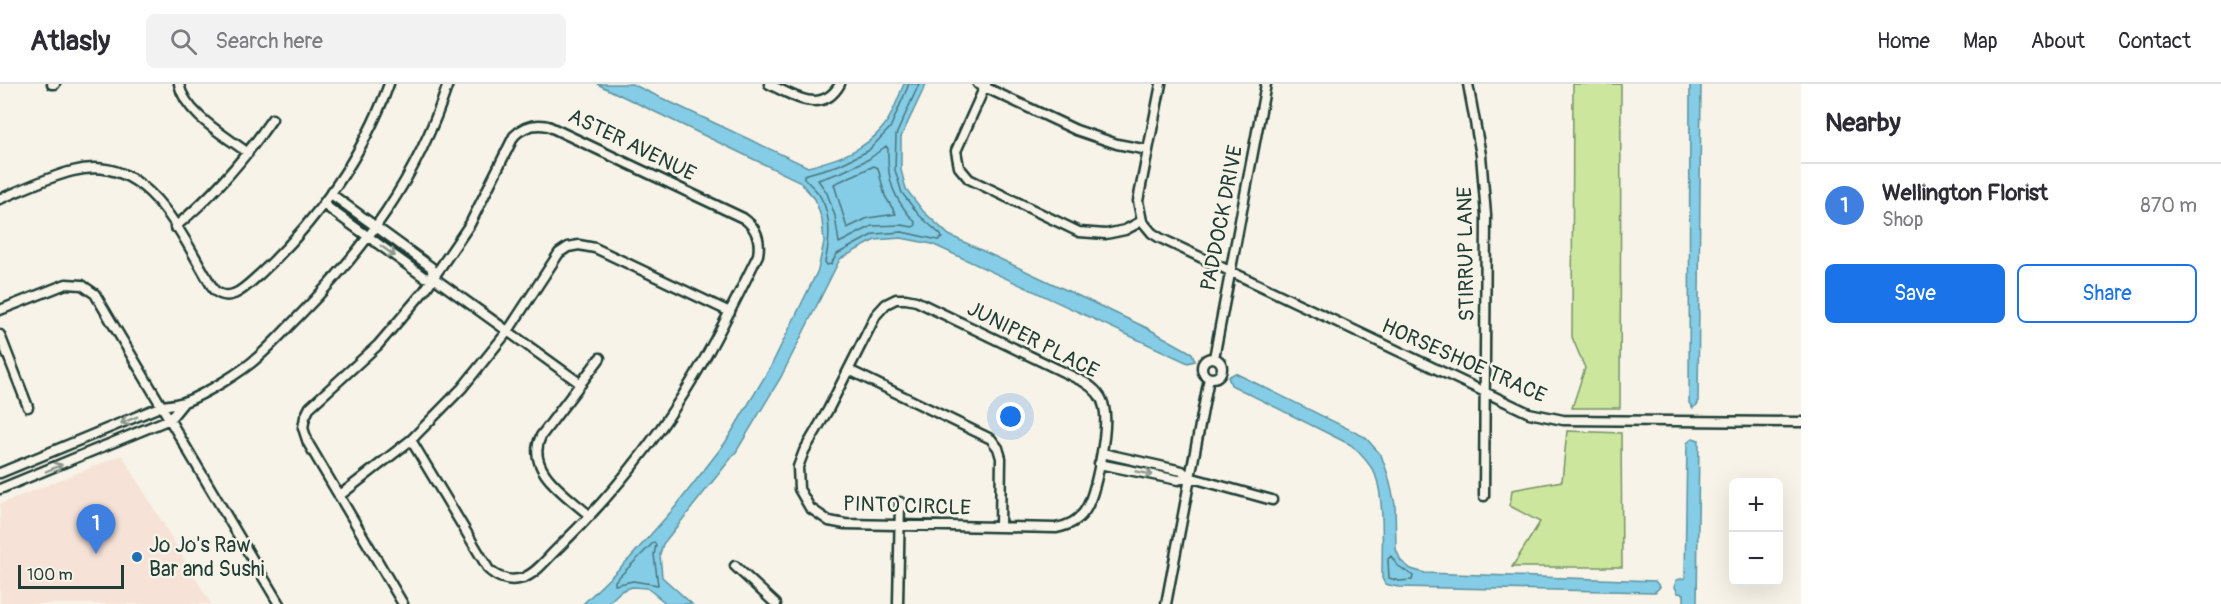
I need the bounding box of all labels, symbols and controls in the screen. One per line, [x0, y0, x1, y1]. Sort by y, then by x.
search box [146, 14, 566, 68]
text: Atlasly [30, 24, 110, 59]
icon: search [167, 25, 200, 58]
text: Search here [215, 27, 323, 55]
text: Home [1877, 28, 1930, 55]
text: Map [1963, 28, 1998, 55]
text: About [2031, 28, 2085, 55]
text: Contact [2118, 28, 2191, 55]
street label: ASTER AVENUE [564, 102, 700, 188]
text: Nearby [1825, 107, 1901, 139]
street label: PADDOCK DRIVE [1195, 143, 1249, 293]
text: Wellington Florist [1882, 179, 2048, 207]
street label: STIRRUP LANE [1451, 186, 1481, 322]
text: 1 [1841, 193, 1848, 218]
text: 870 m [2141, 193, 2197, 218]
text: Shop [1882, 207, 1923, 232]
one-way arrow [379, 245, 395, 257]
button: Save [1825, 264, 2005, 323]
button: Share [2017, 264, 2197, 323]
street label: JUNIPER PLACE [963, 295, 1103, 385]
street label: HORSESHOE TRACE [1377, 313, 1551, 409]
your location [996, 402, 1025, 431]
one-way arrow [120, 415, 139, 426]
one-way arrow [45, 462, 63, 473]
one-way arrow [1134, 468, 1153, 479]
map controls [1729, 478, 1783, 586]
button: + [1729, 478, 1783, 532]
street label: PINTO CIRCLE [843, 490, 972, 522]
pin: 1 [76, 504, 116, 554]
place label: Jo Jo's Raw Bar and Sushi [149, 532, 265, 583]
button: − [1729, 532, 1783, 586]
marker: Jo Jo's Raw Bar and Sushi [130, 550, 144, 564]
scale bar [18, 562, 124, 590]
text: 100 m [27, 565, 73, 585]

